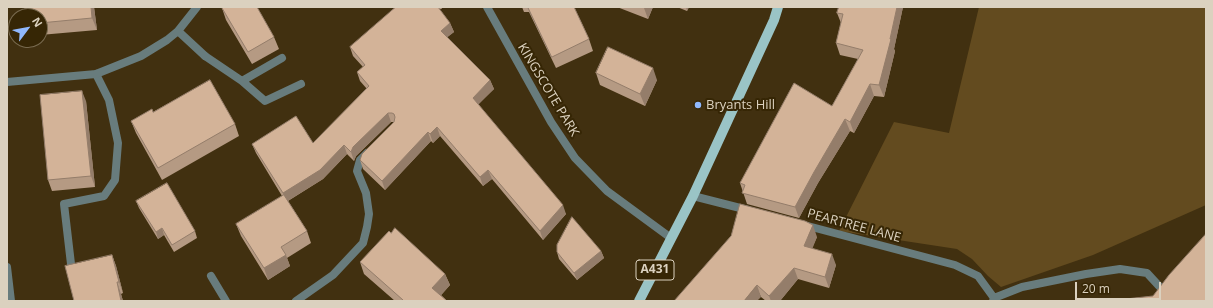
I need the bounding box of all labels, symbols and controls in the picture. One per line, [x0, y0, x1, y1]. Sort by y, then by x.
north arrow [8, 8, 48, 48]
text: N [29, 14, 46, 30]
street label: KINGSCOTE PARK [514, 41, 582, 139]
place label: Bryants Hill [706, 97, 775, 113]
marker: Bryants Hill [693, 100, 703, 110]
street label: PEARTREE LANE [805, 206, 903, 246]
road number: A431 [636, 260, 674, 280]
scale bar [1077, 274, 1163, 300]
text: 20 m [1082, 280, 1110, 297]

